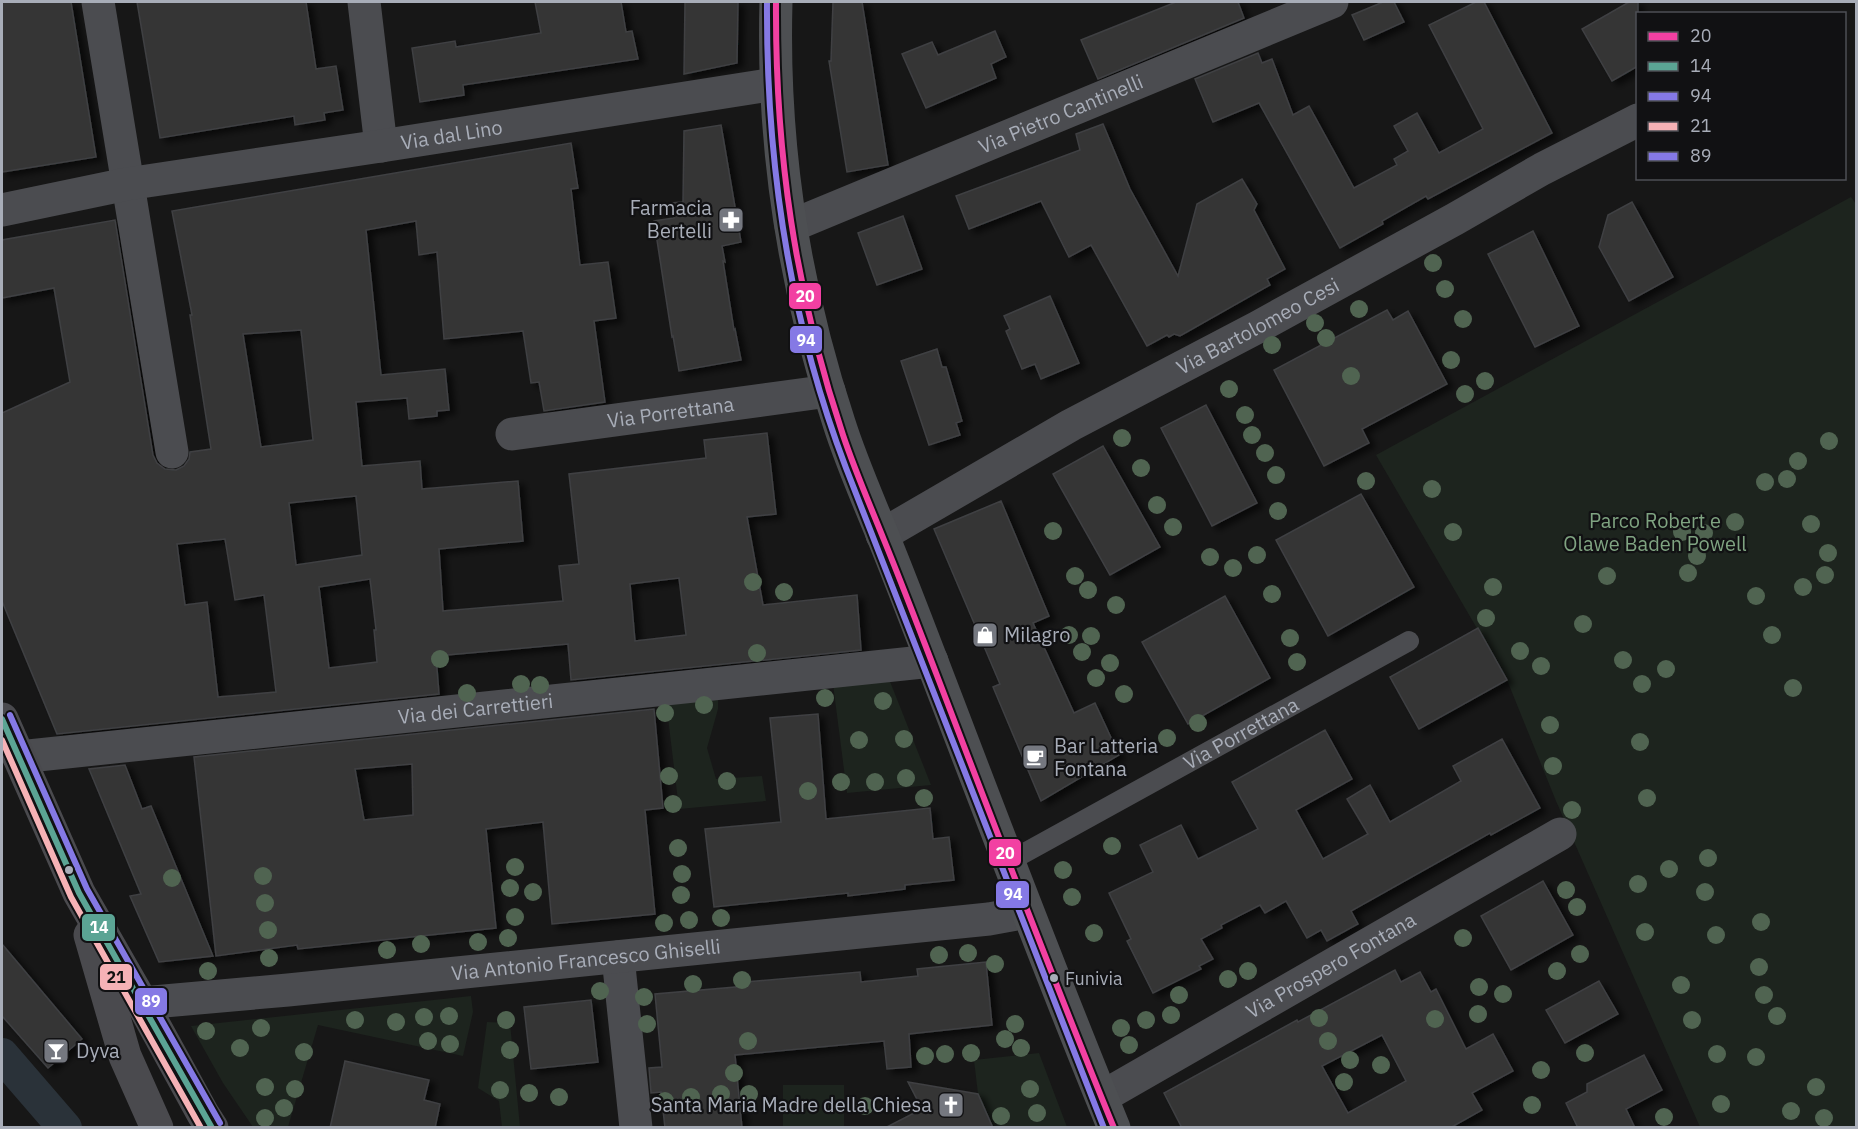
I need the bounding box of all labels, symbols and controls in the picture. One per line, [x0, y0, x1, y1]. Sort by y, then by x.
legend [1636, 12, 1846, 180]
text: 20 [1690, 24, 1712, 47]
text: 14 [1690, 54, 1712, 77]
street label: Via Pietro Cantinelli [974, 68, 1147, 160]
text: 94 [1690, 84, 1712, 107]
street label: Via dal Lino [399, 113, 504, 156]
text: 21 [1690, 114, 1712, 137]
text: 89 [1690, 144, 1712, 167]
place label: Farmacia Bertelli [630, 194, 712, 244]
pharmacy icon: Farmacia Bertelli [716, 205, 746, 235]
street label: Via Bartolomeo Cesi [1171, 271, 1344, 380]
line badge: 20 [788, 282, 822, 310]
text: 20 [795, 286, 815, 306]
line badge: 94 [789, 325, 823, 354]
text: 94 [796, 330, 816, 350]
street label: Via Porrettana [605, 390, 736, 434]
park label: Parco Robert e Olawe Baden Powell [1563, 507, 1747, 557]
shop icon: Milagro [970, 620, 1000, 650]
place label: Milagro [1004, 621, 1070, 648]
street label: Via dei Carrettieri [397, 687, 554, 730]
street label: Via Porrettana [1178, 690, 1303, 776]
place label: Bar Latteria Fontana [1054, 732, 1159, 782]
cafe icon: Bar Latteria Fontana [1020, 742, 1050, 772]
line badge: 20 [988, 838, 1022, 867]
text: 20 [995, 843, 1015, 863]
unlabelled marker [63, 864, 75, 876]
line badge: 94 [995, 880, 1030, 909]
text: 94 [1003, 884, 1023, 904]
street label: Via Prospero Fontana [1241, 906, 1421, 1025]
line badge: 14 [81, 913, 116, 942]
text: 14 [89, 917, 109, 937]
street label: Via Antonio Francesco Ghiselli [450, 932, 722, 986]
line badge: 21 [99, 963, 133, 991]
text: 21 [106, 967, 126, 987]
place label: Funivia [1065, 967, 1123, 990]
marker: Funivia [1048, 972, 1060, 984]
line badge: 89 [134, 987, 168, 1016]
text: 89 [141, 991, 161, 1011]
bar icon: Dyva [41, 1036, 71, 1066]
place label: Dyva [76, 1037, 120, 1064]
church icon: Santa Maria Madre della Chiesa [936, 1090, 966, 1120]
place label: Santa Maria Madre della Chiesa [651, 1091, 932, 1118]

